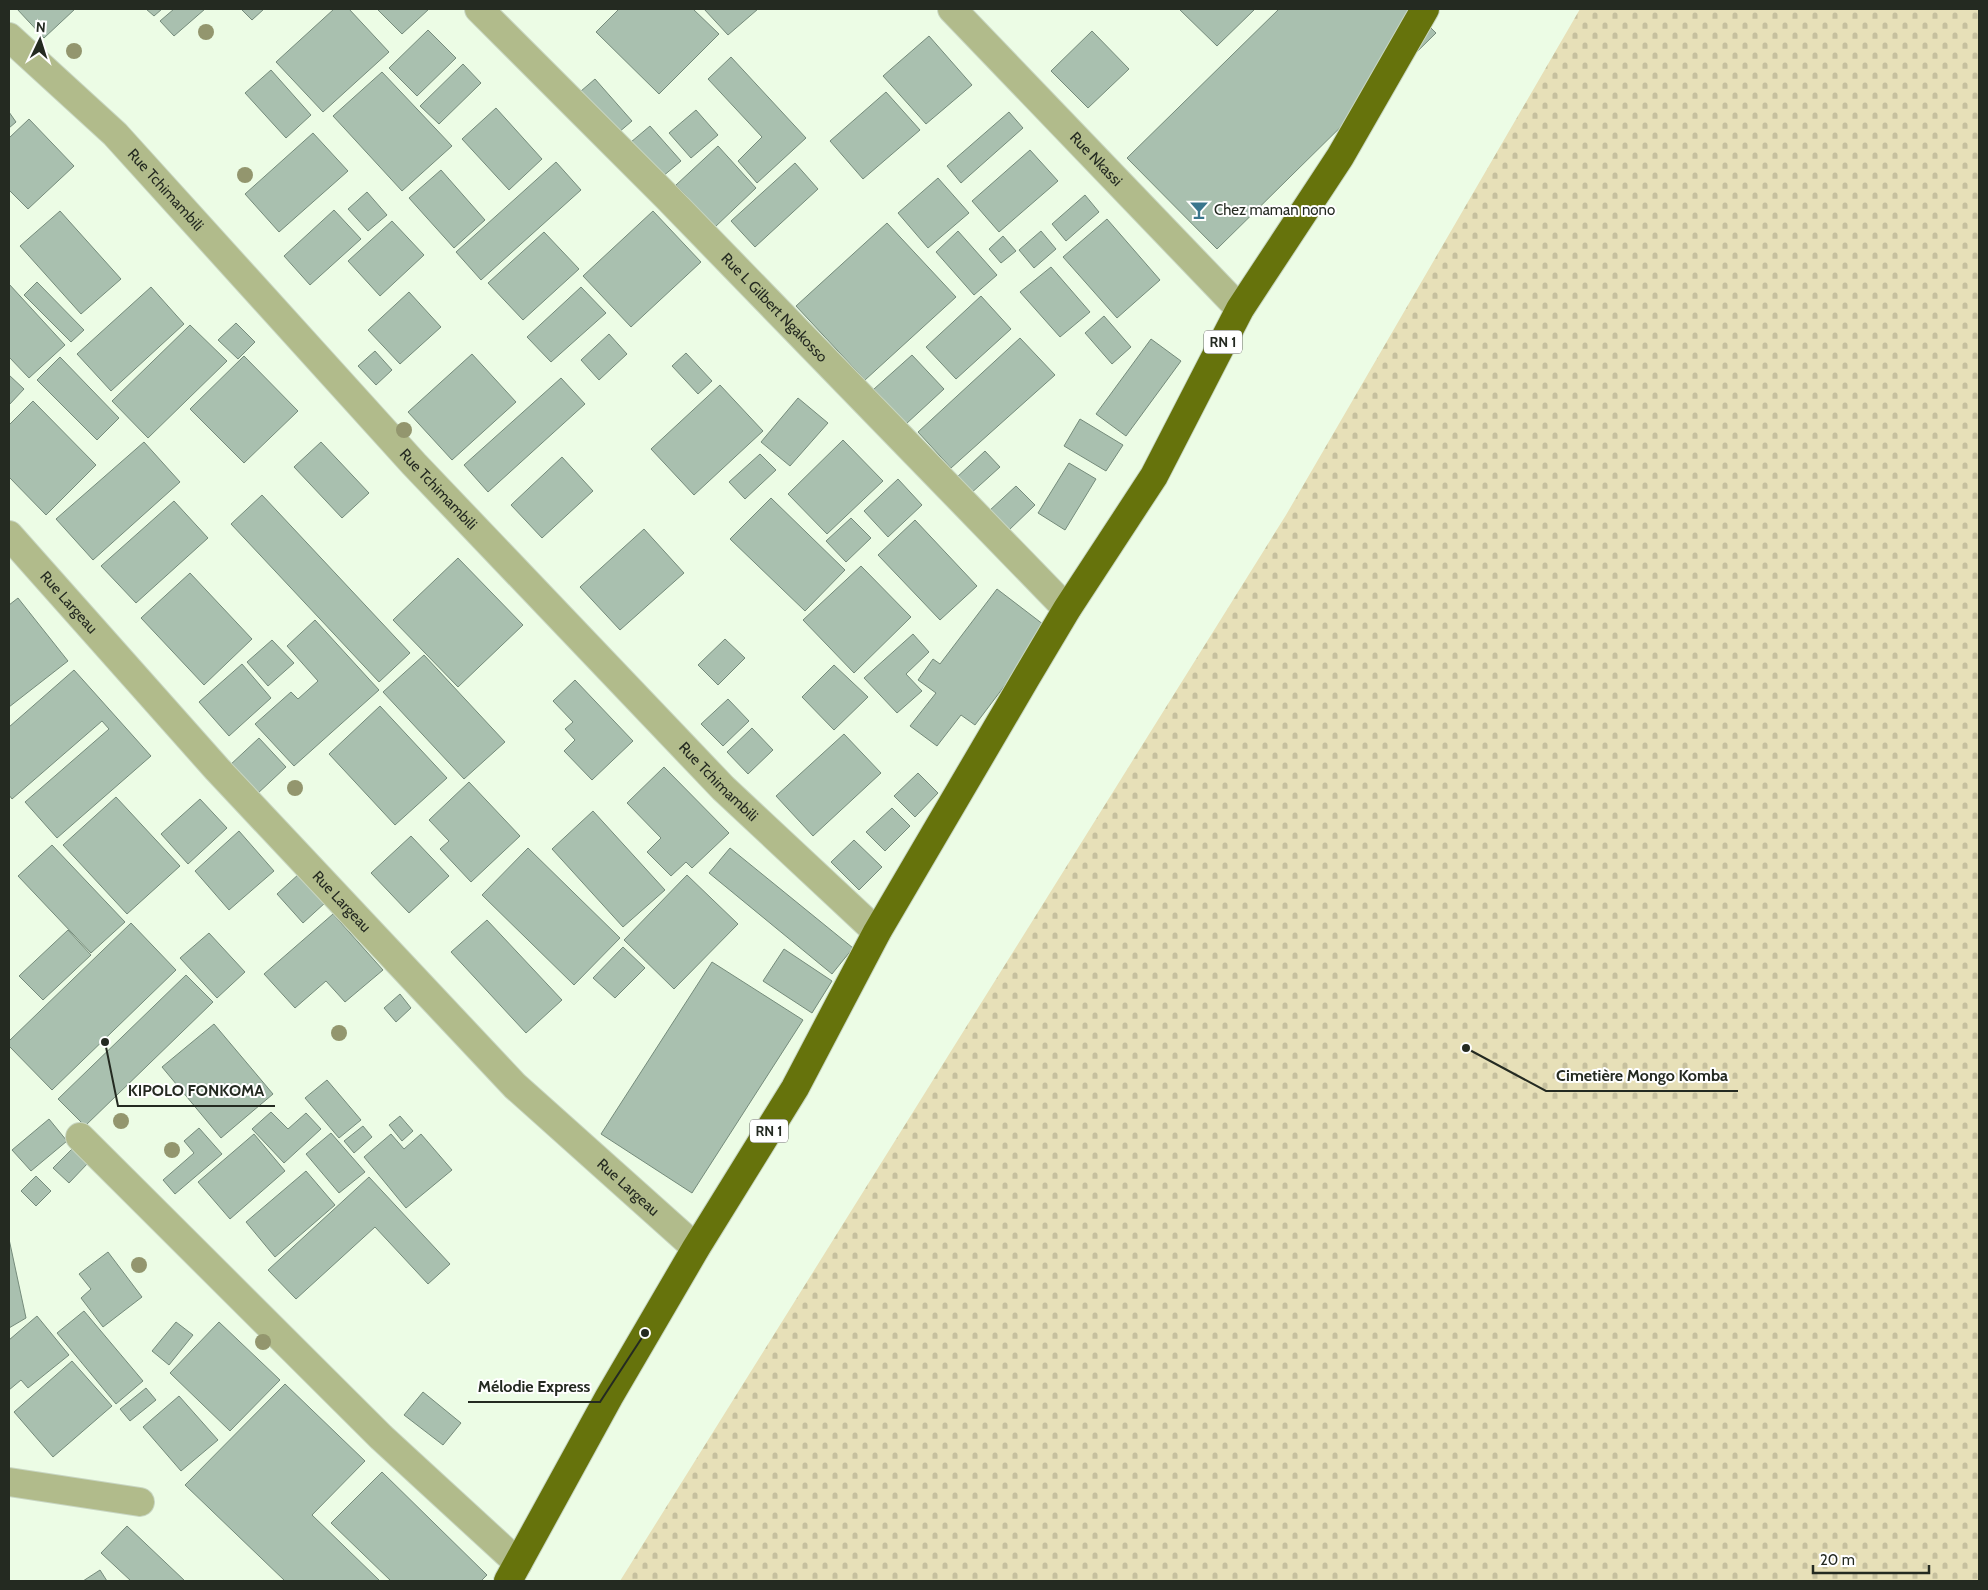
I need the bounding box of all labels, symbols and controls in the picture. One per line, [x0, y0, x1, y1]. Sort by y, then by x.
north arrow [15, 15, 65, 65]
text: N [35, 18, 46, 36]
street label: Rue Nkassi [1066, 128, 1126, 190]
street label: Rue Tchimambili [124, 145, 207, 235]
bar icon: Chez maman nono [1188, 199, 1210, 221]
place label: Chez maman nono [1214, 201, 1335, 219]
street label: Rue L Gilbert Ngakosso [717, 249, 831, 366]
road number: RN 1 [1204, 331, 1242, 354]
street label: Rue Tchimambili [396, 445, 481, 533]
street label: Rue Largeau [36, 567, 101, 637]
street label: Rue Tchimambili [675, 738, 762, 825]
street label: Rue Largeau [309, 867, 375, 936]
callout: Cimetière Mongo Komba [1546, 1060, 1738, 1091]
text: Cimetière Mongo Komba [1556, 1066, 1728, 1085]
callout: KIPOLO FONKOMA [118, 1075, 275, 1106]
text: KIPOLO FONKOMA [128, 1081, 264, 1100]
road number: RN 1 [750, 1120, 788, 1142]
street label: Rue Largeau [593, 1155, 663, 1220]
callout: Mélodie Express [468, 1371, 600, 1402]
text: Mélodie Express [478, 1377, 590, 1396]
scale bar [1813, 1542, 1929, 1574]
text: 20 m [1820, 1551, 1855, 1569]

